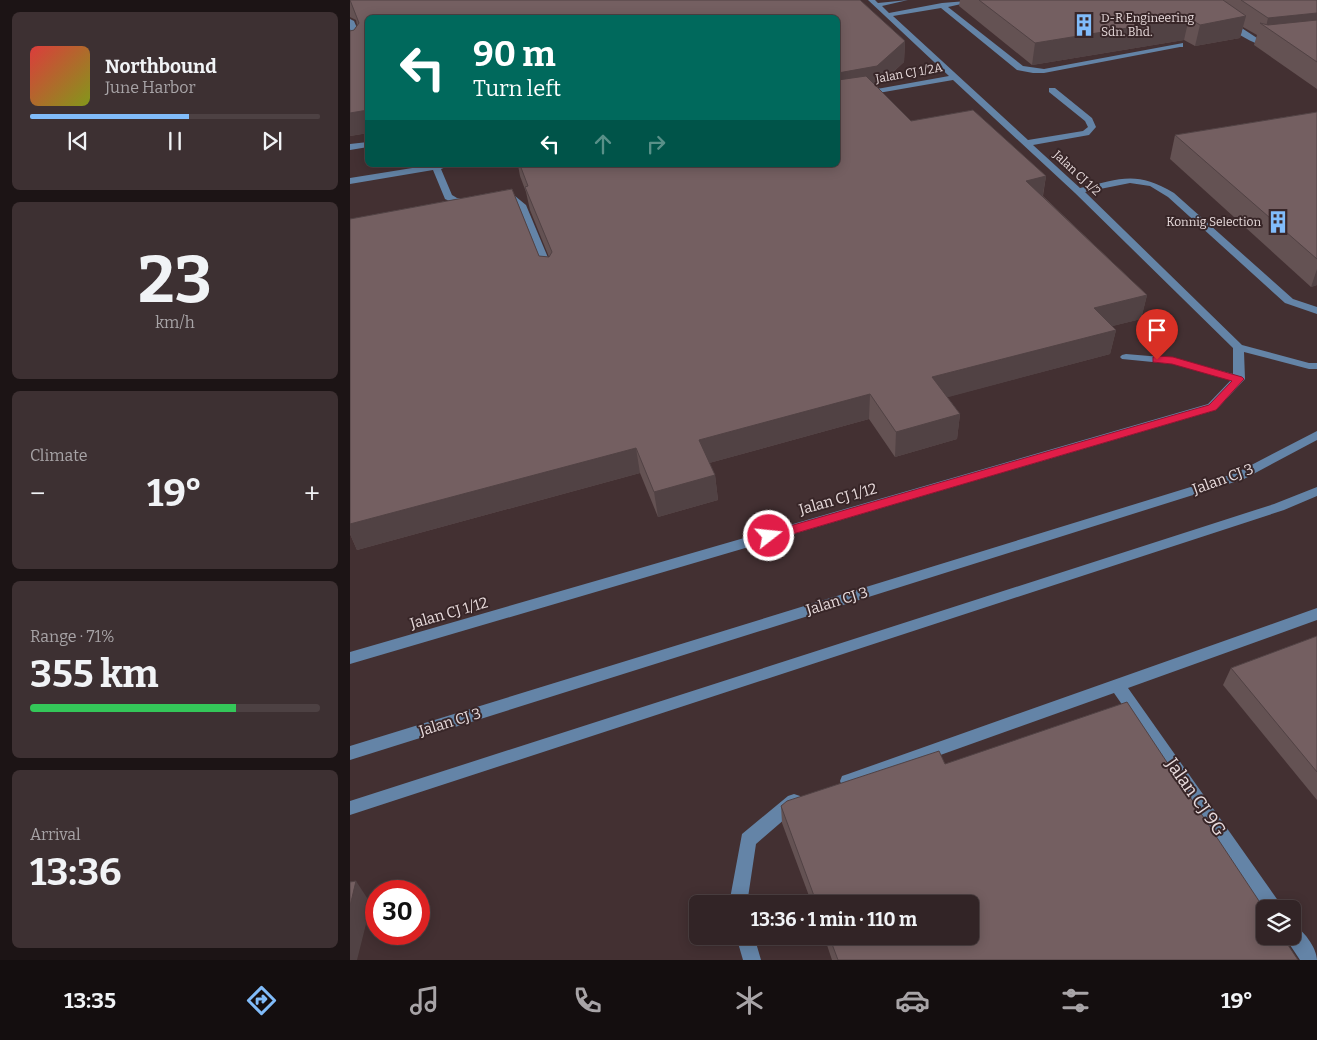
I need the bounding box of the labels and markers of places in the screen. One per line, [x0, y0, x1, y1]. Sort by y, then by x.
place label: D-R Engineering Sdn. Bhd. [1101, 11, 1195, 39]
building icon: D-R Engineering Sdn. Bhd. [1071, 12, 1097, 38]
building icon: Konnig Selection [1265, 209, 1291, 235]
place label: Konnig Selection [1166, 215, 1261, 229]
pin [1136, 309, 1178, 360]

